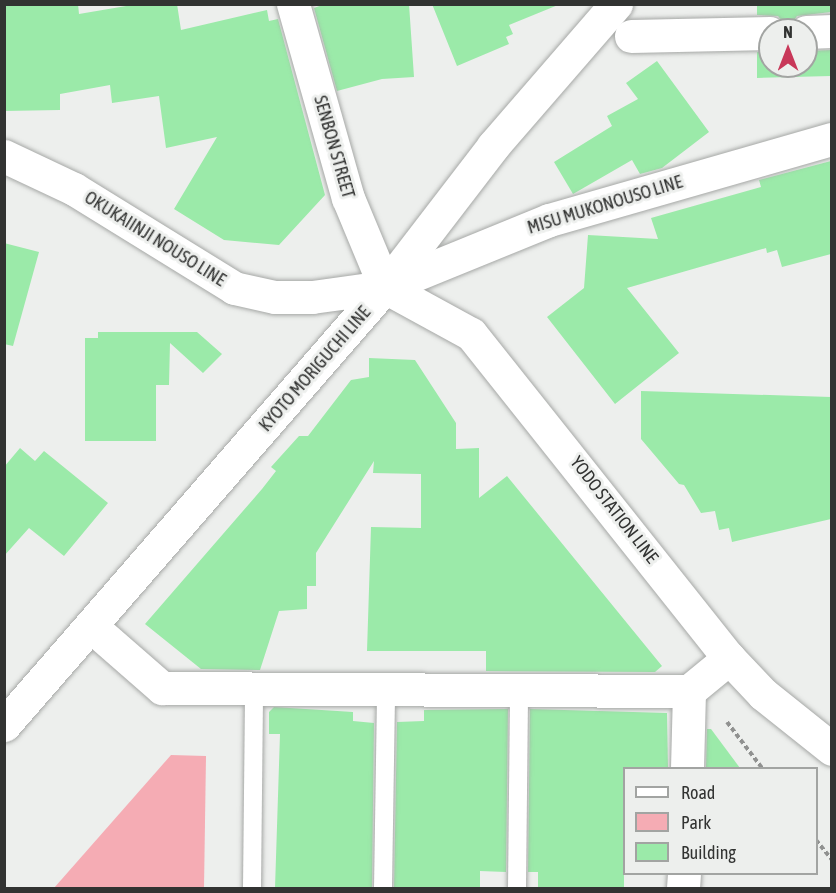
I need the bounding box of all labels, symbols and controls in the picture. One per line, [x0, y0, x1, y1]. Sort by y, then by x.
north arrow [758, 18, 818, 78]
text: N [783, 23, 793, 41]
street label: SENBON STREET [309, 93, 359, 201]
street label: MISU MUKONOUSO LINE [525, 171, 685, 239]
street label: OKUKAIINJI NOUSO LINE [80, 187, 230, 291]
street label: KYOTO MORIGUCHI LINE [255, 302, 375, 436]
street label: YODO STATION LINE [566, 452, 662, 568]
legend [623, 767, 818, 875]
text: Road [681, 782, 715, 803]
text: Park [681, 812, 711, 833]
text: Building [681, 842, 736, 863]

